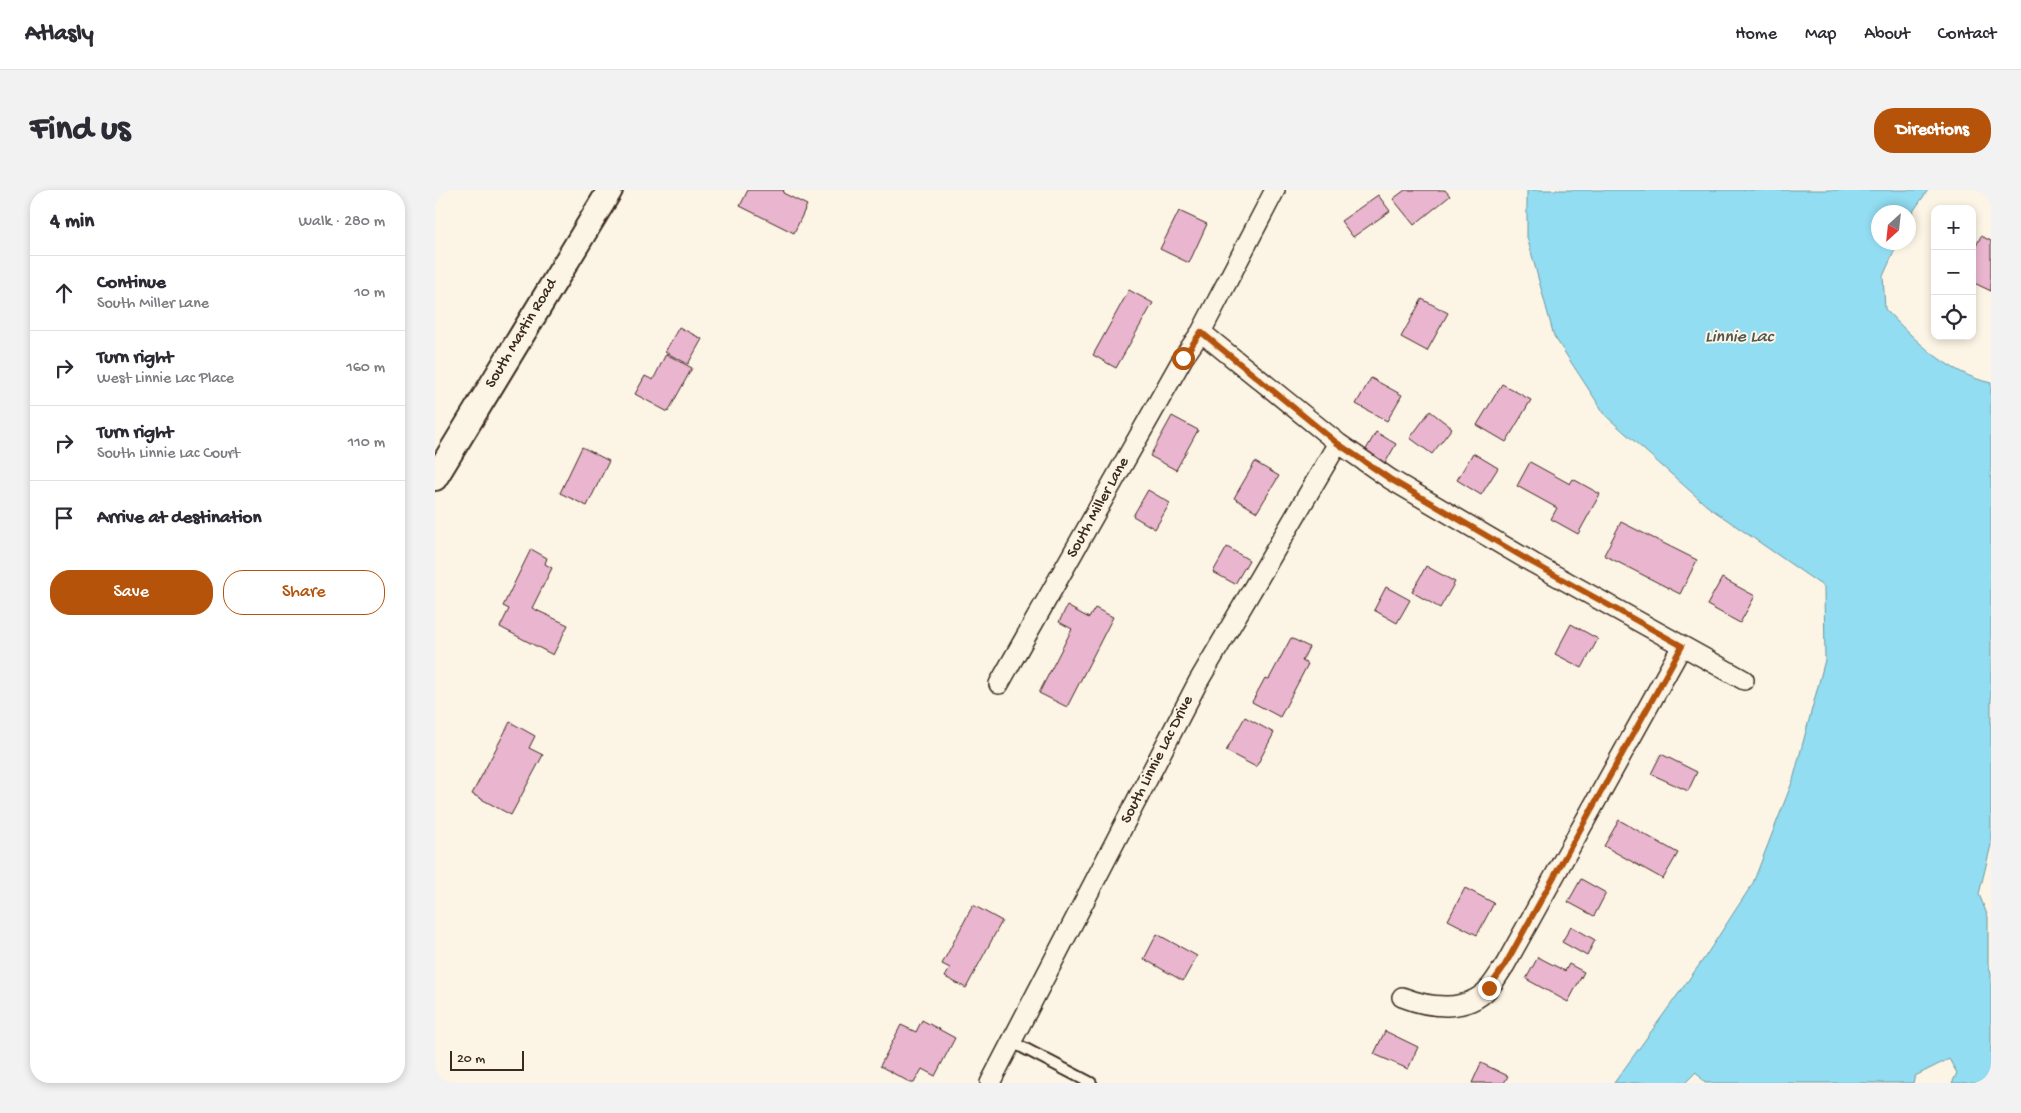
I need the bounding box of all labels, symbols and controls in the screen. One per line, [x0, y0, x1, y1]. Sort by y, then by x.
text: Atlasly [25, 20, 94, 49]
text: Home [1735, 24, 1777, 45]
text: Map [1805, 24, 1836, 45]
text: About [1864, 24, 1910, 45]
text: Contact [1938, 24, 1996, 45]
button: Directions [1874, 108, 1991, 153]
text: Find us [30, 110, 130, 151]
north arrow [1871, 205, 1916, 250]
map controls [1931, 205, 1976, 340]
button: + [1931, 205, 1976, 250]
text: 4 min [50, 210, 94, 235]
text: Walk · 280 m [298, 213, 385, 232]
button: − [1931, 250, 1976, 295]
text: Continue [97, 272, 166, 295]
street label: South Martin Road [482, 275, 563, 392]
icon: ahead [50, 279, 78, 307]
text: 10 m [354, 284, 385, 303]
text: South Miller Lane [97, 295, 209, 314]
button: locate [1931, 295, 1976, 340]
water label: Linnie Lac [1705, 327, 1775, 348]
text: Turn right [97, 347, 173, 370]
route start [1172, 347, 1195, 370]
icon: right [50, 354, 78, 382]
text: 160 m [346, 359, 385, 378]
text: West Linnie Lac Place [97, 370, 234, 389]
text: Turn right [97, 422, 173, 445]
icon: right [50, 429, 78, 457]
text: 110 m [348, 434, 385, 453]
text: South Linnie Lac Court [97, 445, 240, 464]
street label: South Miller Lane [1064, 454, 1135, 562]
icon: arrive [50, 504, 78, 532]
text: Arrive at destination [97, 507, 261, 530]
button: Save [50, 570, 213, 615]
button: Share [223, 570, 385, 615]
street label: South Linnie Lac Drive [1118, 692, 1199, 827]
route end [1478, 977, 1501, 1000]
scale bar [450, 1048, 524, 1071]
text: 20 m [457, 1051, 485, 1068]

